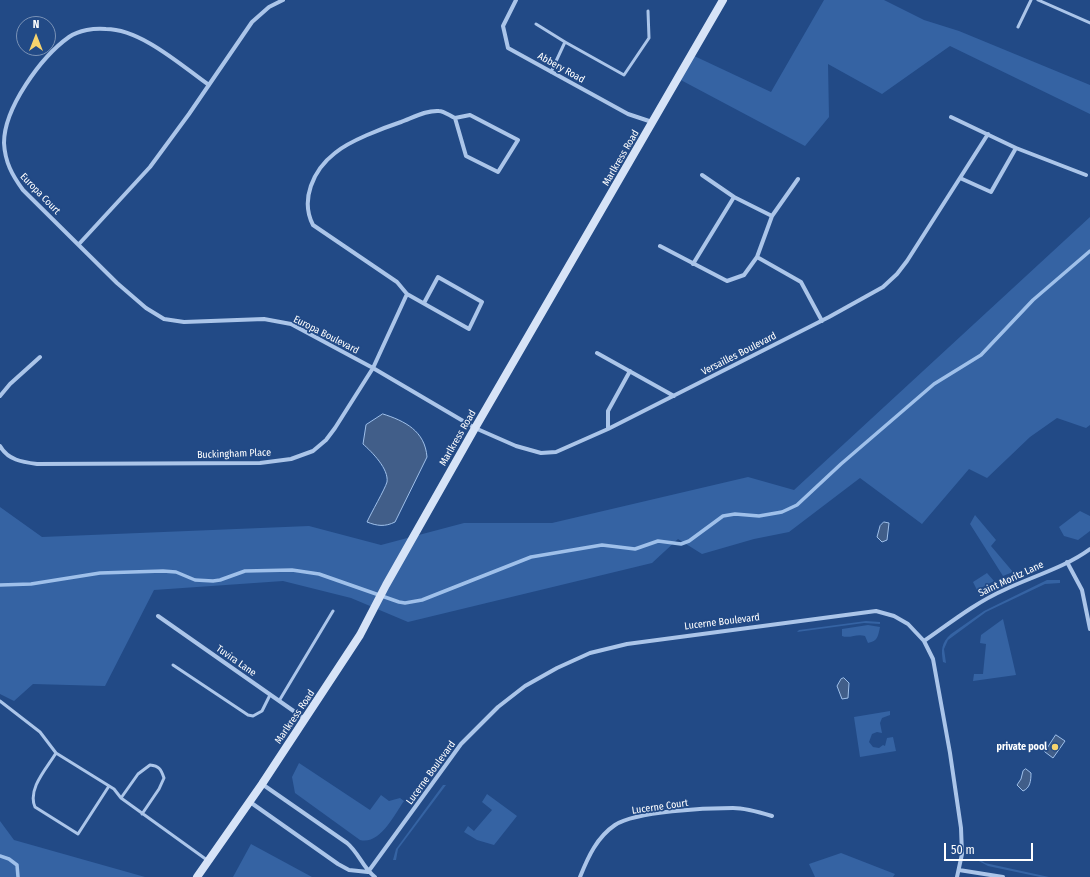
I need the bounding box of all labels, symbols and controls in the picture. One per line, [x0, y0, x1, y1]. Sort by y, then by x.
north arrow [16, 16, 56, 56]
text: N [33, 18, 39, 31]
street label: Abbery Road [535, 50, 587, 86]
street label: Marlkress Road [600, 128, 642, 188]
street label: Europa Court [17, 171, 63, 217]
street label: Europa Boulevard [291, 313, 361, 357]
street label: Versailles Boulevard [699, 330, 779, 378]
street label: Marlkress Road [437, 408, 479, 468]
street label: Buckingham Place [197, 447, 271, 461]
street label: Saint Moritz Lane [976, 559, 1046, 599]
street label: Lucerne Boulevard [684, 611, 760, 633]
street label: Tuvira Lane [214, 643, 258, 679]
street label: Marlkress Road [273, 688, 317, 746]
street label: Lucerne Boulevard [404, 739, 458, 807]
place label: private pool [997, 741, 1047, 753]
marker: private pool [1050, 742, 1060, 752]
street label: Lucerne Court [631, 797, 689, 817]
scale bar [946, 835, 1035, 861]
text: 50 m [951, 843, 975, 857]

